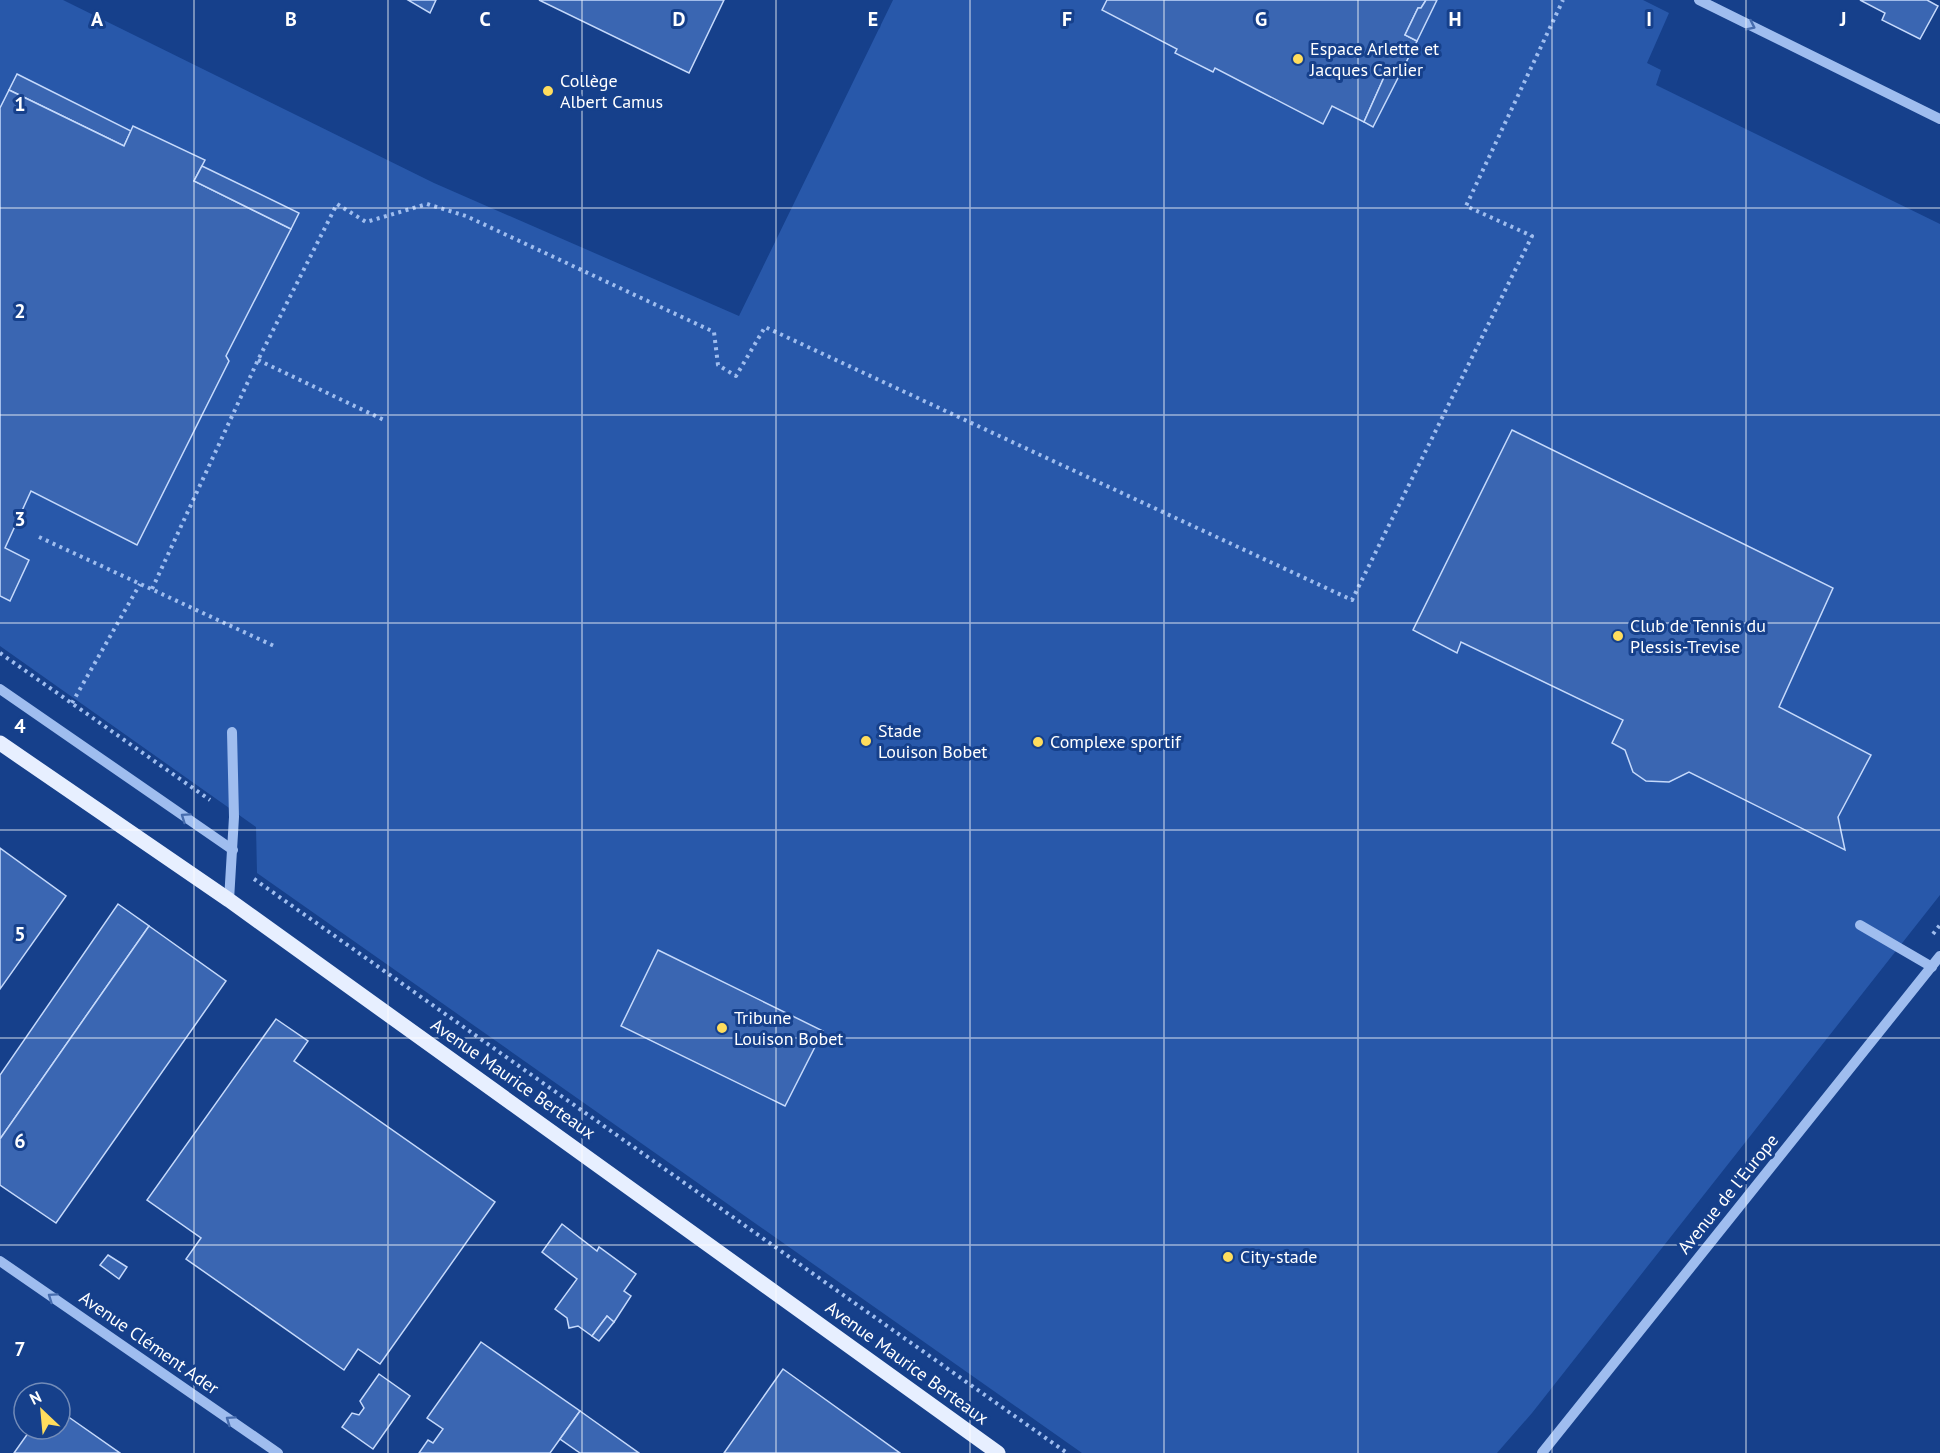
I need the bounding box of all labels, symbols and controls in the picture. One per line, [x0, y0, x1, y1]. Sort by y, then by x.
text: A [91, 6, 104, 32]
text: B [285, 6, 297, 32]
text: C [479, 6, 491, 32]
text: D [673, 6, 686, 32]
text: E [868, 6, 878, 32]
text: F [1062, 6, 1072, 32]
text: G [1255, 6, 1267, 32]
text: H [1448, 6, 1462, 32]
text: I [1646, 6, 1652, 32]
text: J [1839, 6, 1846, 32]
one-way arrow [1745, 18, 1756, 30]
place label: Espace Arlette et Jacques Carlier [1309, 37, 1439, 81]
marker: Espace Arlette et Jacques Carlier [1291, 52, 1305, 66]
place label: Collège Albert Camus [560, 69, 663, 113]
marker: Collège Albert Camus [541, 84, 555, 98]
text: 1 [14, 91, 26, 117]
text: 2 [14, 298, 26, 324]
text: 3 [14, 506, 26, 532]
place label: Club de Tennis du Plessis-Trevise [1630, 614, 1766, 658]
marker: Club de Tennis du Plessis-Trevise [1611, 629, 1625, 643]
text: 4 [14, 713, 26, 739]
place label: Stade Louison Bobet [878, 719, 987, 763]
place label: Complexe sportif [1050, 730, 1182, 753]
marker: Stade Louison Bobet [859, 734, 873, 748]
marker: Complexe sportif [1031, 735, 1045, 749]
one-way arrow [181, 813, 192, 824]
text: 5 [14, 921, 26, 947]
place label: Tribune Louison Bobet [734, 1006, 843, 1050]
street label: Avenue Maurice Berteaux [427, 1013, 600, 1144]
marker: Tribune Louison Bobet [715, 1021, 729, 1035]
text: 6 [14, 1128, 26, 1154]
street label: Avenue de l'Europe [1672, 1129, 1783, 1258]
place label: City-stade [1240, 1245, 1318, 1268]
marker: City-stade [1221, 1250, 1235, 1264]
street label: Avenue Clément Ader [75, 1286, 224, 1399]
one-way arrow [48, 1293, 59, 1304]
street label: Avenue Maurice Berteaux [821, 1296, 993, 1429]
text: 7 [14, 1336, 26, 1362]
north arrow [12, 1381, 72, 1441]
text: N [26, 1386, 45, 1409]
one-way arrow [226, 1416, 237, 1427]

